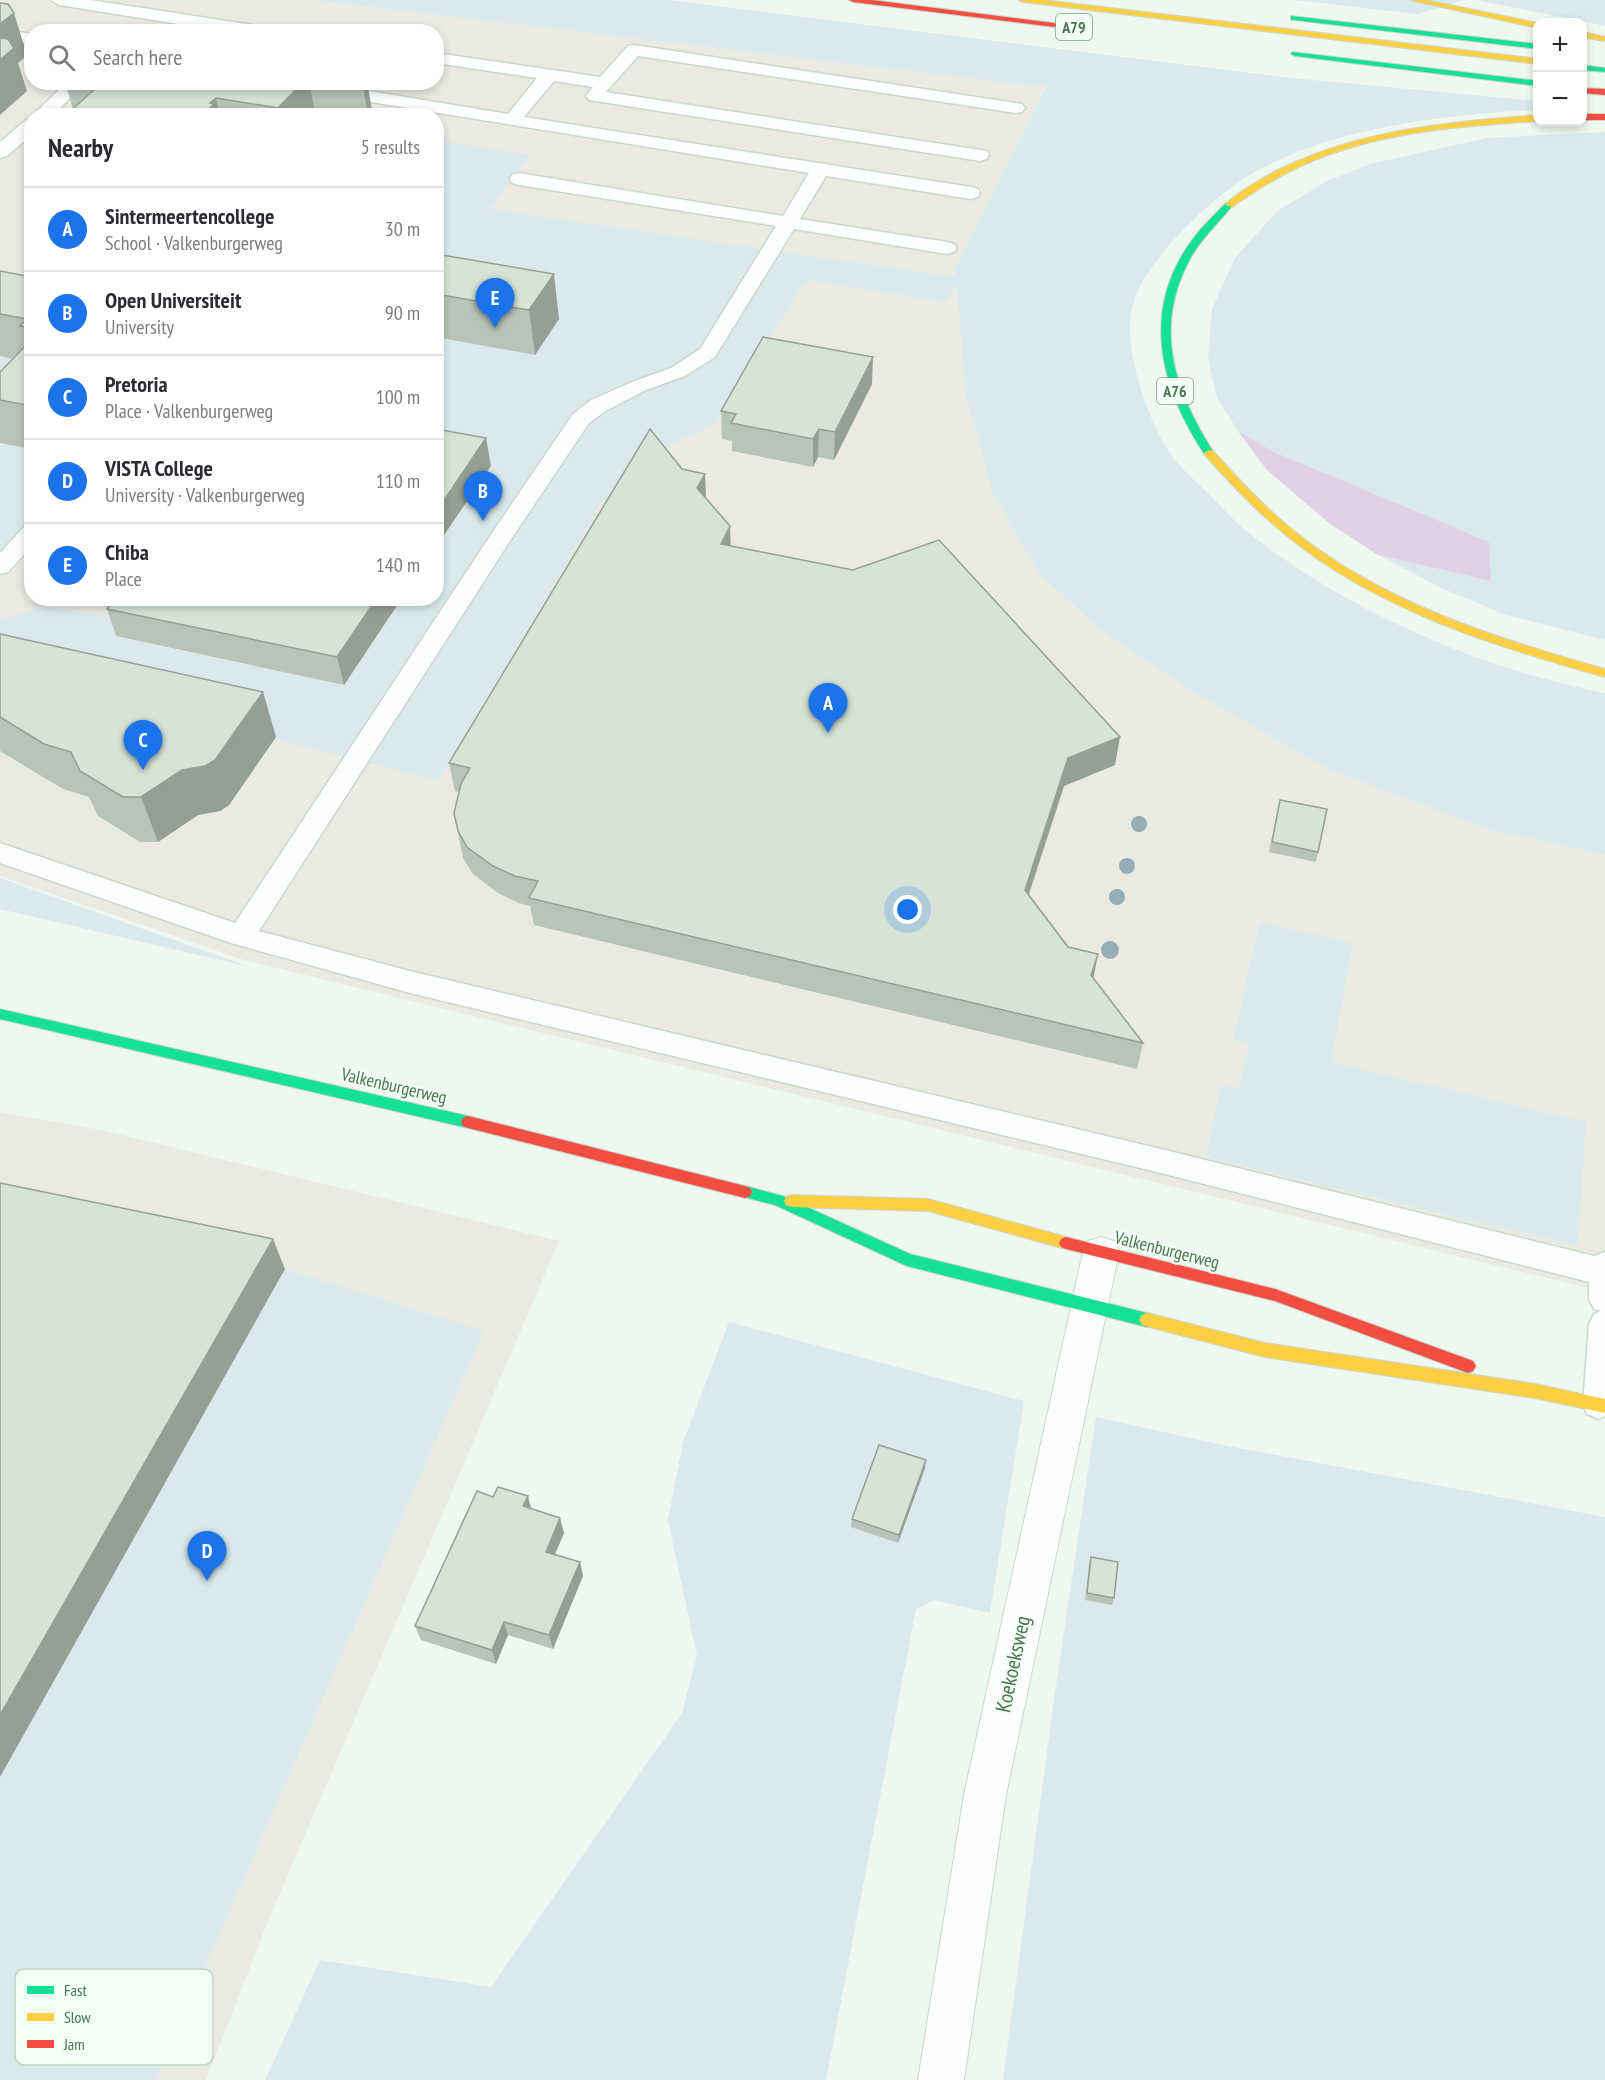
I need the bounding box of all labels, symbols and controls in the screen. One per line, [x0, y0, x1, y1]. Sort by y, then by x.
road number: A79 [1056, 14, 1092, 40]
map controls [1533, 18, 1587, 126]
button: + [1533, 18, 1587, 72]
search box [24, 24, 444, 90]
icon: search [45, 41, 78, 74]
text: Search here [93, 43, 182, 71]
button: − [1533, 72, 1587, 126]
text: Nearby [48, 131, 113, 164]
text: 5 results [361, 134, 420, 160]
text: Sintermeertencollege [105, 202, 274, 230]
text: A [62, 216, 73, 242]
text: 30 m [385, 216, 420, 242]
text: School · Valkenburgerweg [105, 230, 283, 256]
pin: E [476, 278, 514, 328]
text: Open Universiteit [105, 286, 241, 314]
text: B [63, 300, 72, 326]
text: 90 m [385, 300, 420, 326]
text: University [105, 314, 174, 340]
text: Pretoria [105, 370, 168, 398]
road number: A76 [1157, 378, 1193, 404]
text: C [63, 384, 72, 410]
text: 100 m [376, 384, 420, 410]
text: Place · Valkenburgerweg [105, 398, 273, 424]
text: VISTA College [105, 454, 213, 482]
text: D [62, 468, 73, 494]
text: 110 m [376, 468, 420, 494]
pin: B [464, 472, 502, 521]
text: University · Valkenburgerweg [105, 482, 305, 508]
text: Chiba [105, 538, 149, 566]
text: E [63, 552, 72, 578]
text: 140 m [376, 552, 420, 578]
text: Place [105, 566, 142, 592]
pin: A [808, 684, 848, 733]
pin: C [124, 720, 162, 770]
your location [893, 895, 922, 924]
street label: Valkenburgerweg [338, 1062, 449, 1109]
street label: Valkenburgerweg [1111, 1225, 1222, 1274]
pin: D [188, 1532, 226, 1581]
street label: Koekoeksweg [989, 1613, 1036, 1715]
legend [15, 1969, 213, 2065]
text: Fast [64, 1980, 87, 2000]
text: Slow [64, 2007, 91, 2027]
text: Jam [63, 2034, 85, 2054]

